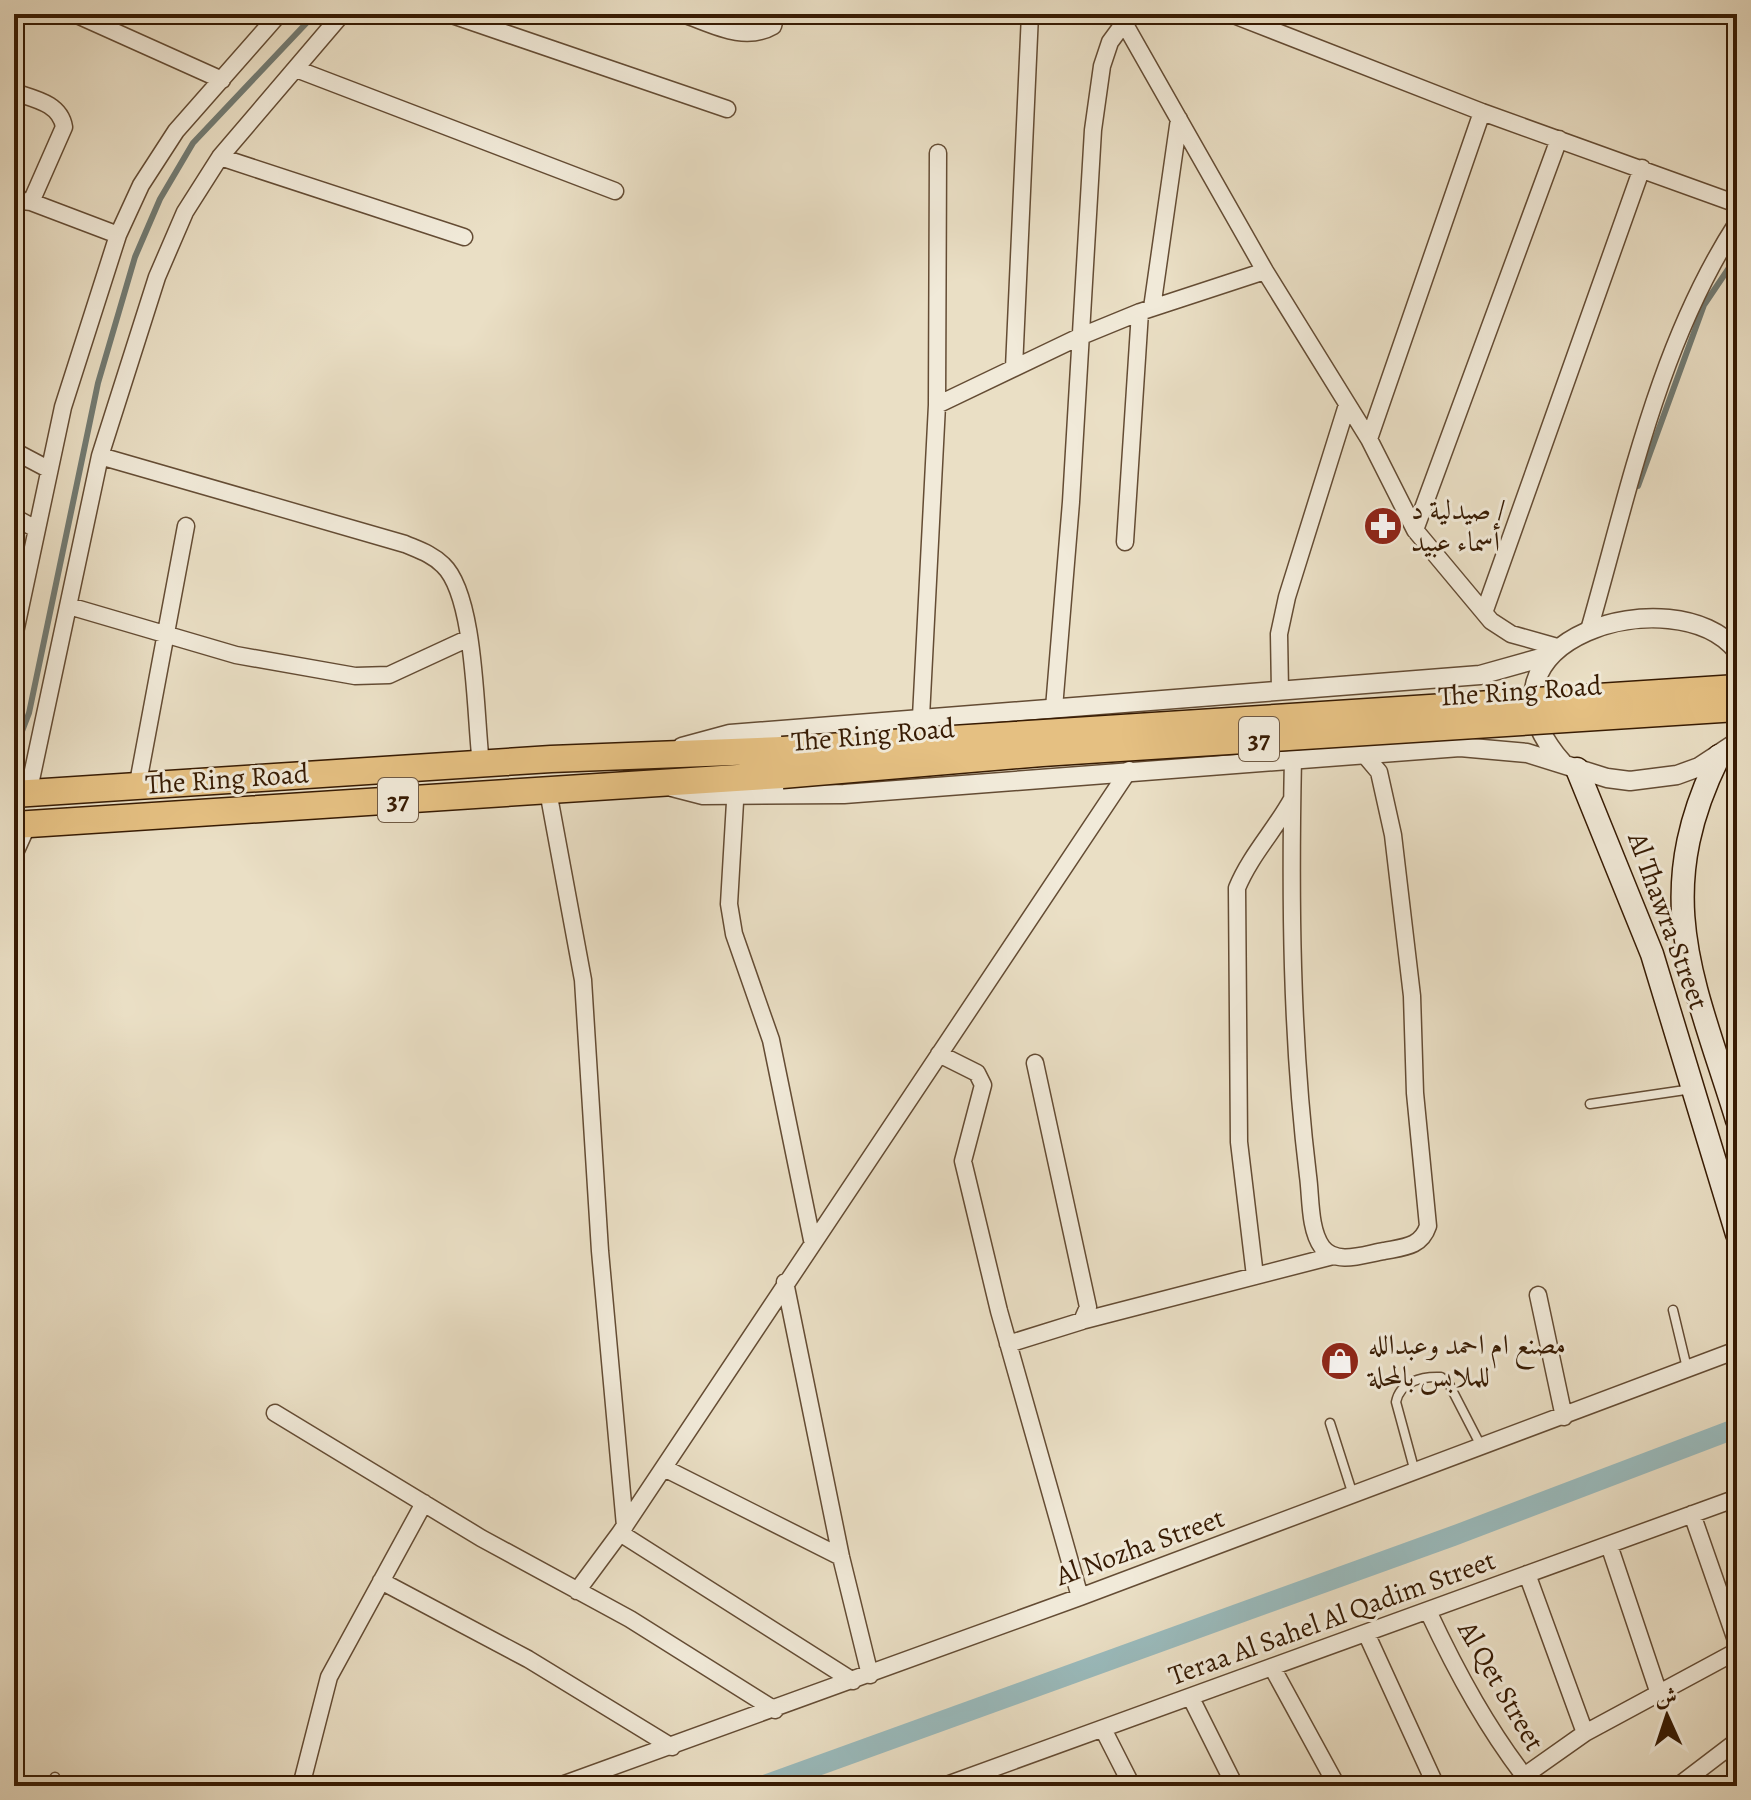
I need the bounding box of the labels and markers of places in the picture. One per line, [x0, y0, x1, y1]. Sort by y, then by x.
place label: صيدلية د / أسماء عبيد [1411, 491, 1506, 561]
pharmacy icon: صيدلية د / أسماء عبيد [1362, 505, 1404, 547]
place label: مصنع ام احمد وعبدالله للملابس بالمحلة [1366, 1326, 1566, 1396]
shop icon: مصنع ام احمد وعبدالله للملابس بالمحلة [1319, 1340, 1361, 1382]

